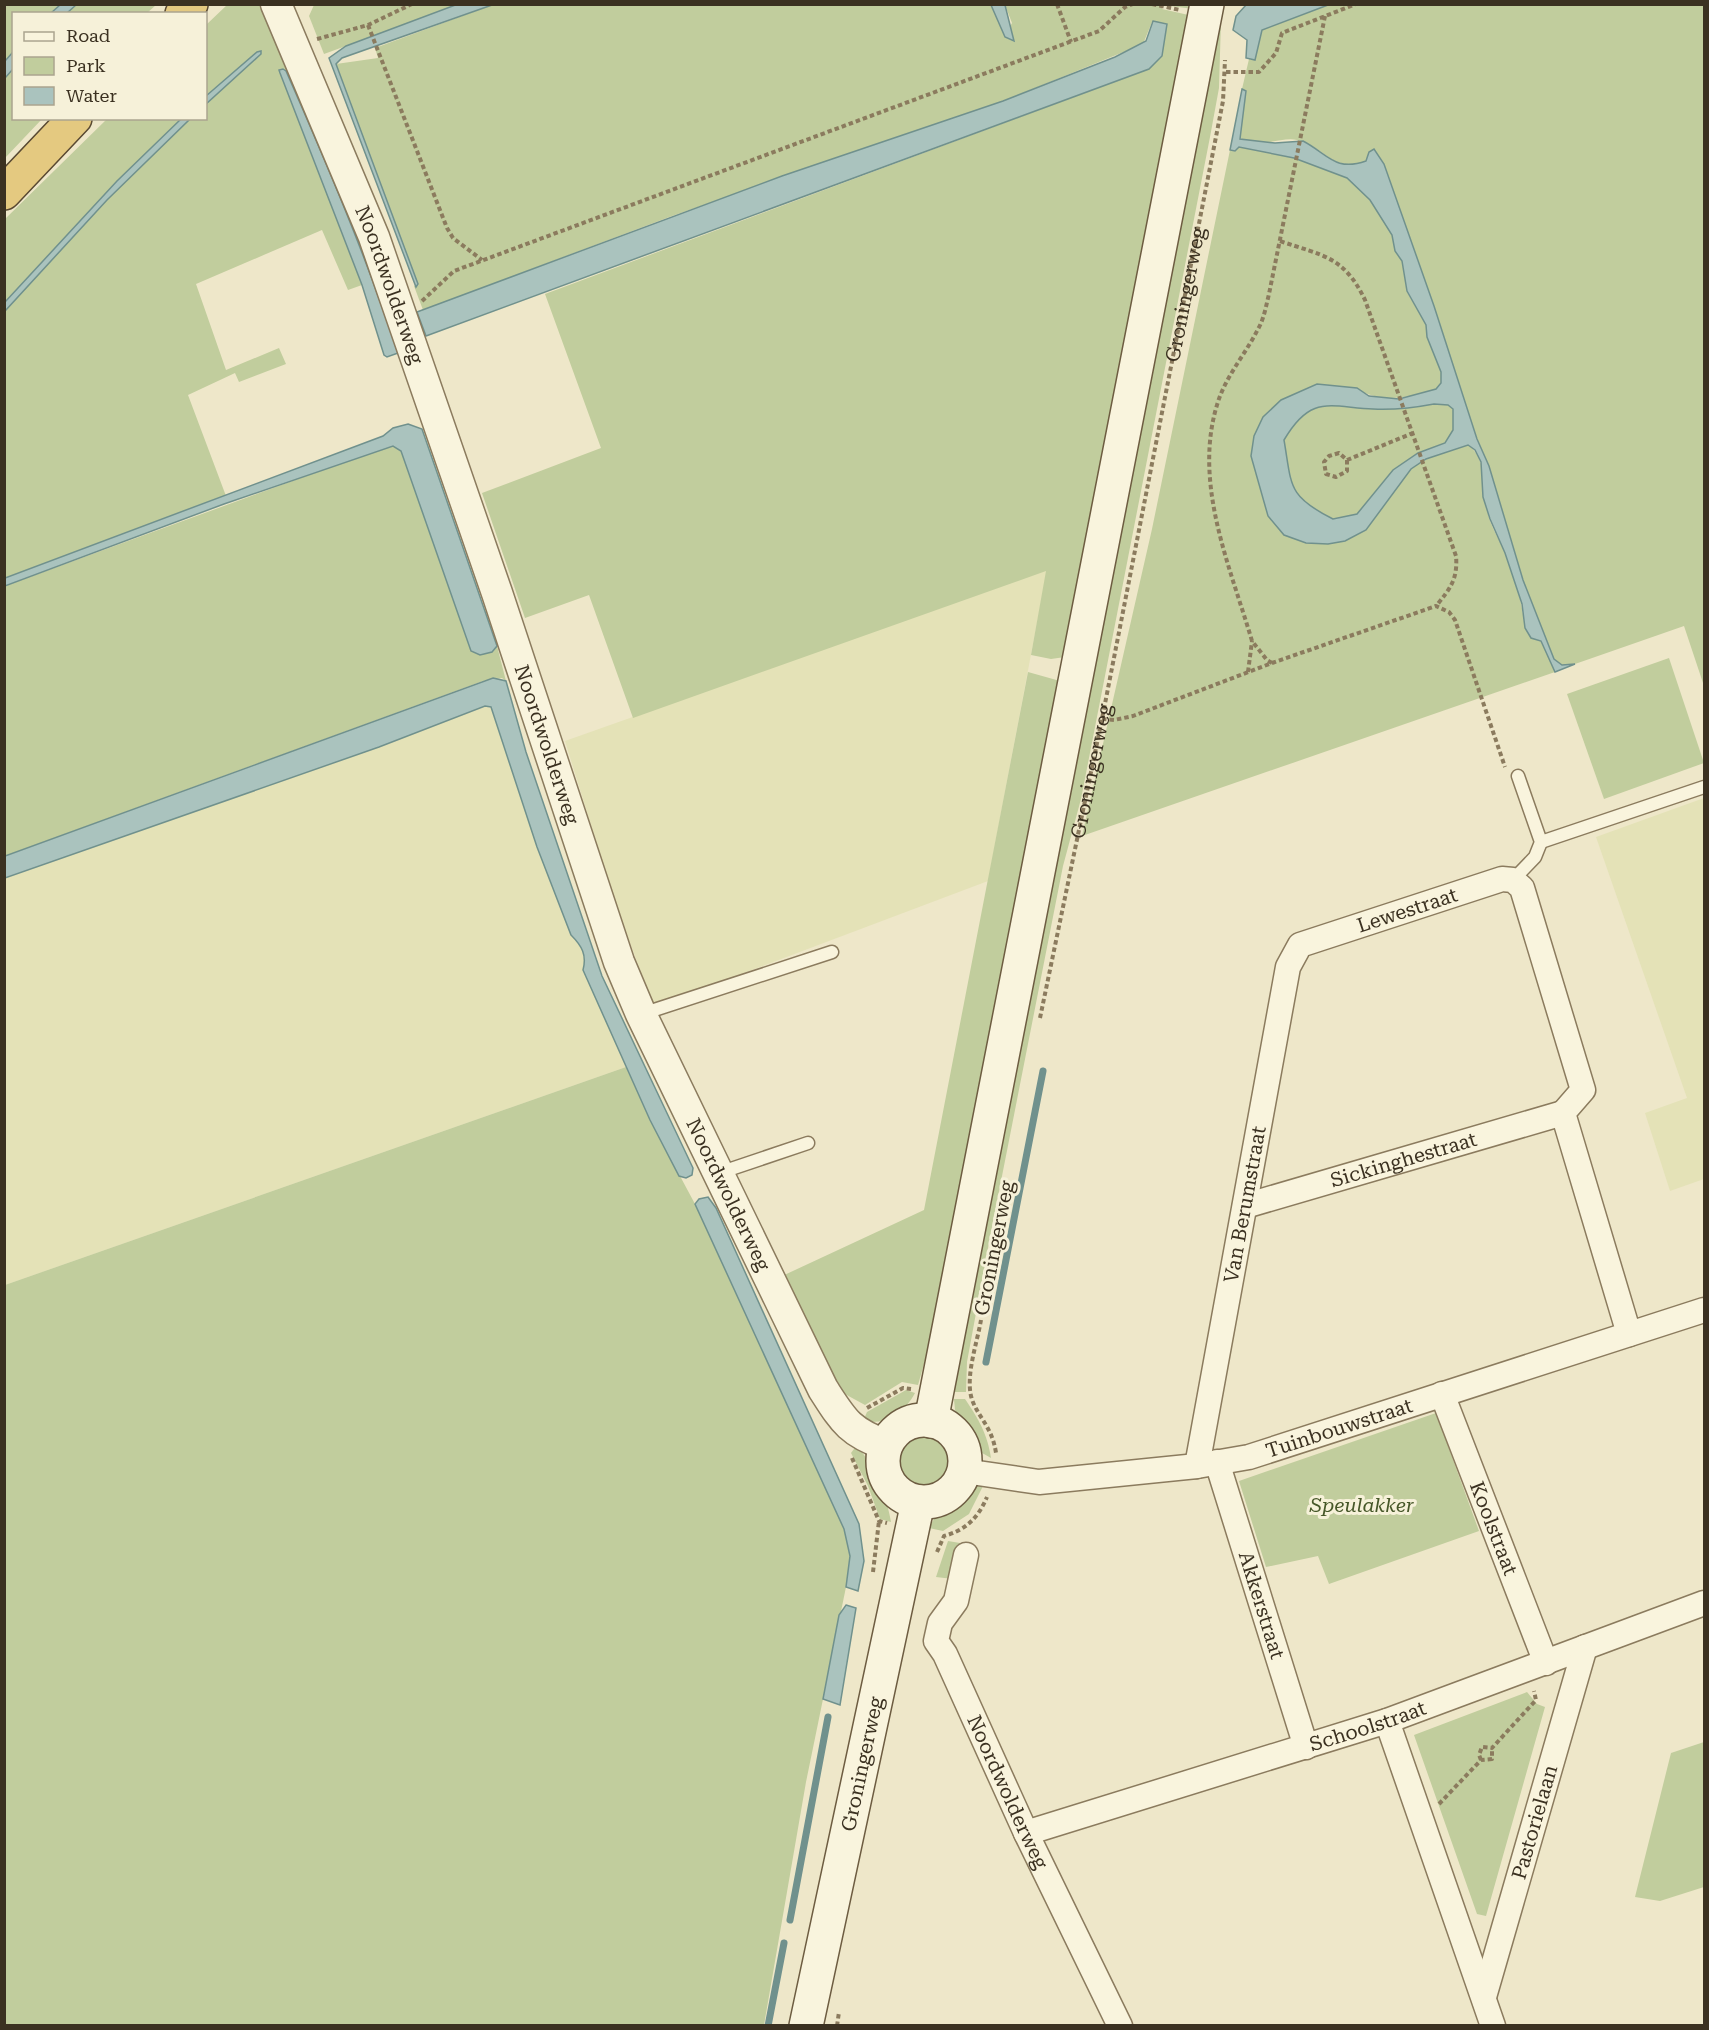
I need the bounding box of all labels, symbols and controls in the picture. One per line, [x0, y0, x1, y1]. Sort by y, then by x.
legend [12, 12, 207, 120]
text: Road [66, 25, 111, 46]
text: Park [66, 55, 106, 76]
text: Water [66, 85, 117, 106]
street label: Noordwolderweg [350, 202, 429, 368]
street label: Groningerweg [1160, 224, 1210, 364]
street label: Noordwolderweg [510, 662, 585, 828]
street label: Groningerweg [1065, 701, 1117, 841]
street label: Lewestraat [1354, 882, 1461, 938]
street label: Noordwolderweg [681, 1114, 776, 1275]
street label: Van Berumstraat [1219, 1124, 1271, 1285]
street label: Sickinghestraat [1328, 1127, 1480, 1192]
street label: Groningerweg [969, 1178, 1019, 1318]
street label: Tuinbouwstraat [1263, 1393, 1416, 1463]
street label: Koolstraat [1465, 1478, 1523, 1579]
park label: Speulakker [1309, 1493, 1415, 1517]
street label: Akkerstraat [1234, 1548, 1290, 1662]
street label: Groningerweg [836, 1694, 888, 1833]
street label: Schoolstraat [1306, 1695, 1430, 1756]
street label: Noordwolderweg [962, 1711, 1054, 1873]
street label: Pastorielaan [1507, 1762, 1562, 1882]

